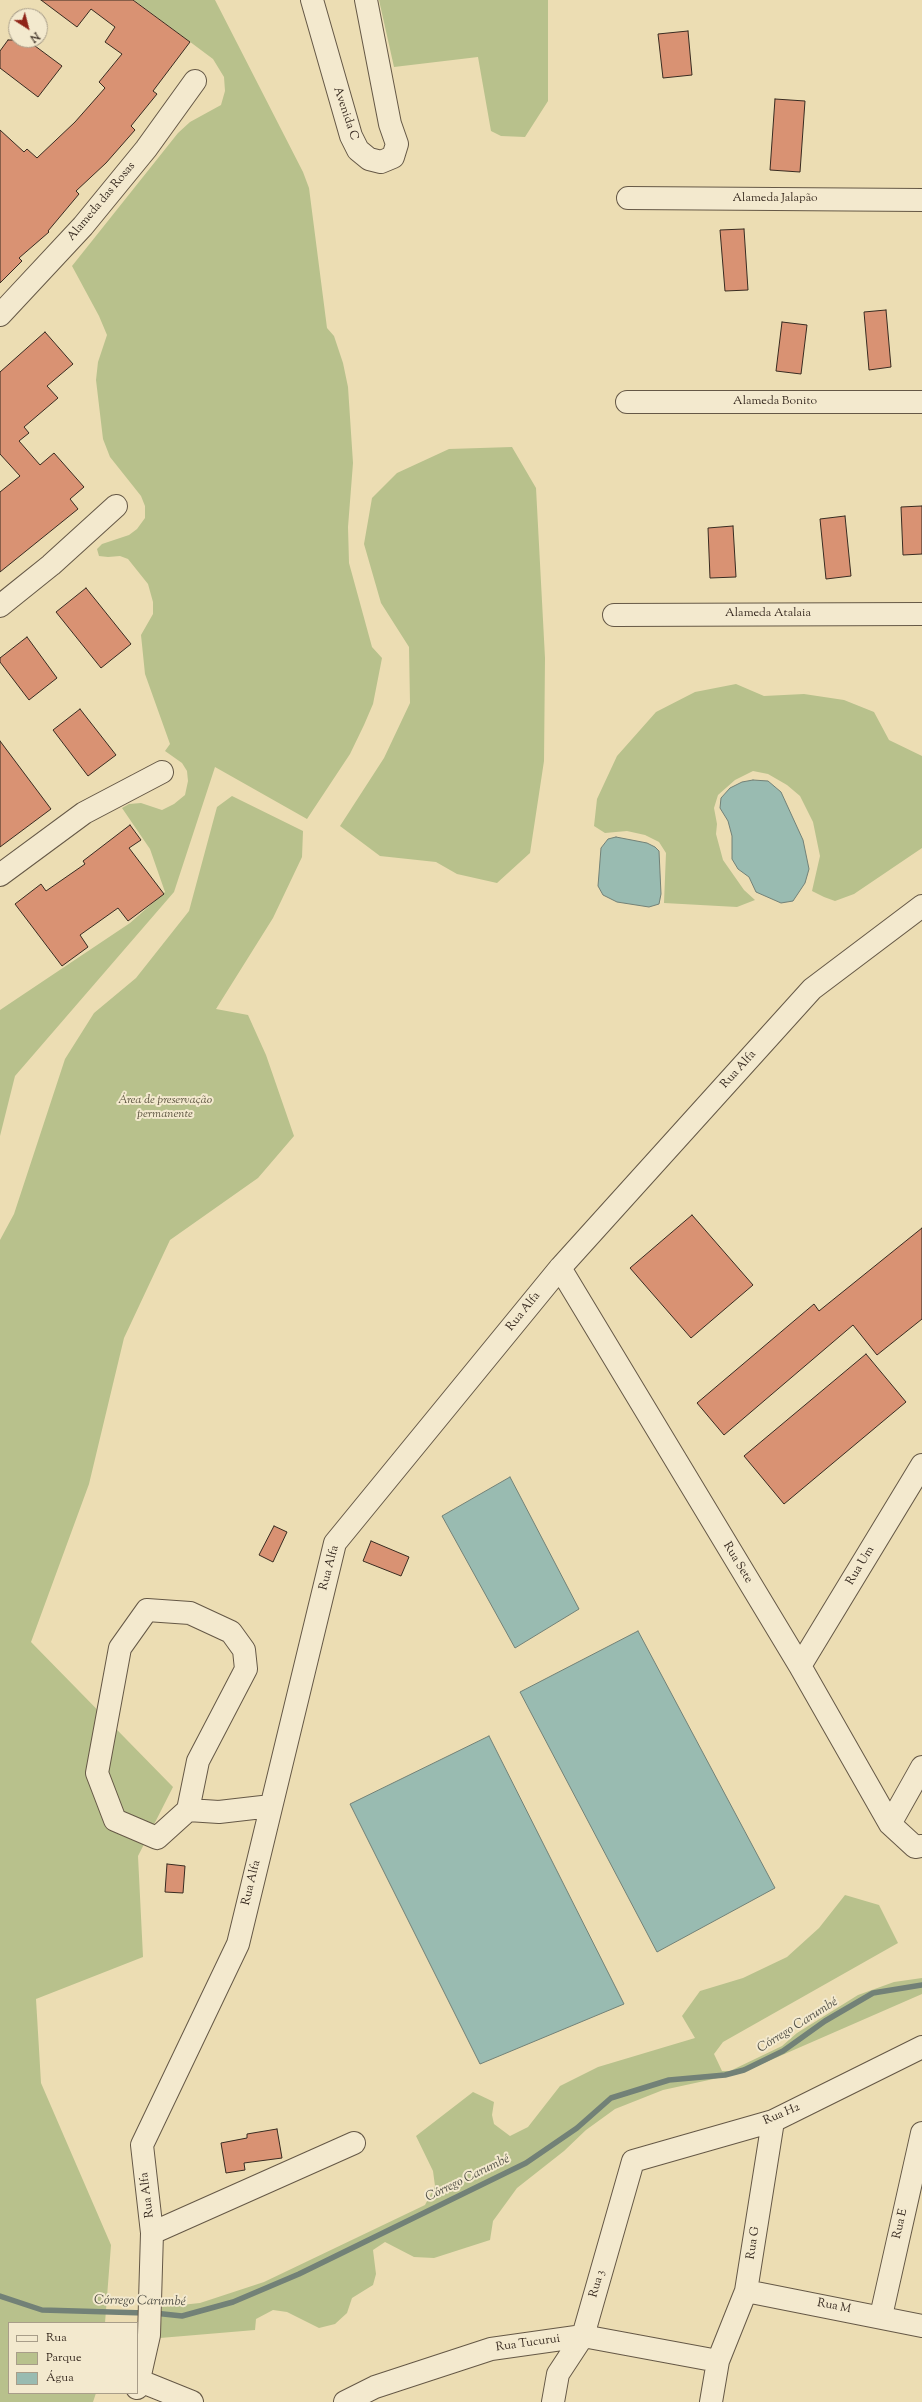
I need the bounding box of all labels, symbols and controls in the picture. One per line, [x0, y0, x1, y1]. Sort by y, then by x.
north arrow [8, 8, 48, 48]
text: N [26, 28, 43, 46]
street label: Avenida C [329, 85, 361, 143]
street label: Alameda das Rosas [65, 160, 139, 244]
street label: Alameda Jalapão [732, 192, 818, 206]
street label: Alameda Bonito [733, 395, 817, 409]
street label: Alameda Atalaia [725, 607, 811, 621]
street label: Rua Alfa [718, 1048, 760, 1092]
park label: Área de preservação permanente [118, 1094, 212, 1122]
street label: Rua Alfa [504, 1290, 544, 1334]
street label: Rua Sete [719, 1540, 755, 1586]
street label: Rua Alfa [317, 1544, 343, 1592]
street label: Rua Um [844, 1544, 878, 1588]
street label: Rua Alfa [239, 1859, 265, 1907]
water label: Córrego Carumbé [755, 1995, 841, 2057]
street label: Rua H2 [762, 2101, 802, 2129]
water label: Córrego Carumbé [423, 2152, 513, 2206]
street label: Rua Alfa [138, 2171, 158, 2219]
street label: Rua E [891, 2208, 911, 2240]
street label: Rua G [744, 2226, 764, 2260]
street label: Rua 3 [587, 2269, 609, 2299]
water label: Córrego Carumbé [94, 2293, 186, 2311]
street label: Rua M [816, 2297, 852, 2317]
legend [8, 2322, 138, 2394]
text: Rua [46, 2329, 67, 2347]
street label: Rua Tucurui [495, 2332, 561, 2356]
text: Parque [46, 2349, 82, 2367]
text: Água [46, 2369, 74, 2387]

